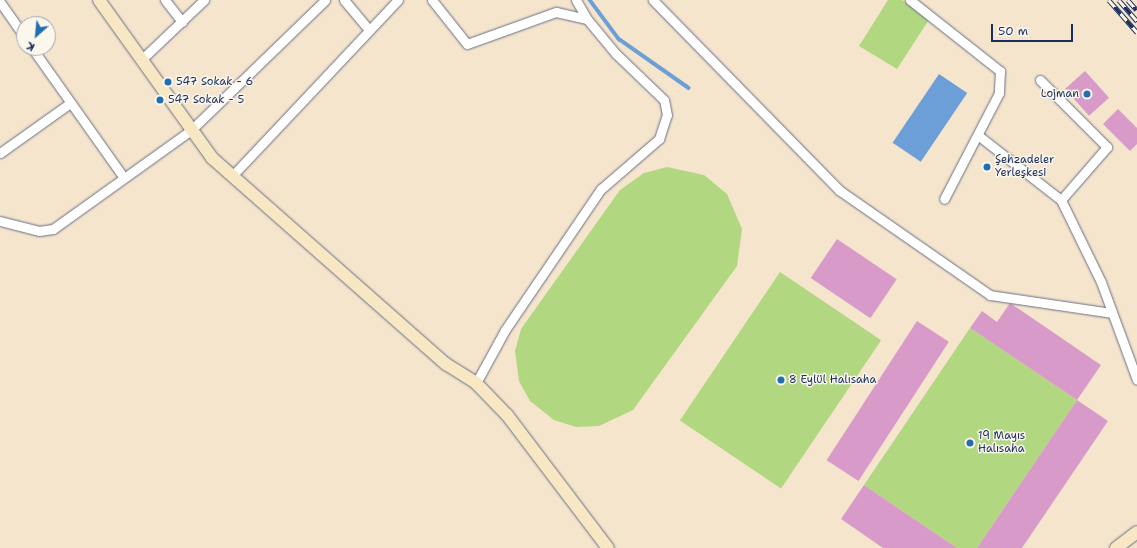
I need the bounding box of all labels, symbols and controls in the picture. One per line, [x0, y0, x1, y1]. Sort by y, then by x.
north arrow [16, 16, 56, 56]
scale bar [993, 16, 1075, 42]
text: 50 m [998, 23, 1028, 39]
text: K [24, 38, 38, 55]
place label: 547 Sokak - 6 [176, 75, 253, 89]
marker: 547 Sokak - 6 [163, 77, 173, 87]
place label: Lojman [1041, 87, 1079, 101]
marker: Lojman [1082, 89, 1092, 99]
place label: 547 Sokak - 5 [168, 93, 244, 107]
marker: 547 Sokak - 5 [155, 95, 165, 105]
place label: Şehzadeler Yerleşkesi [995, 154, 1054, 180]
marker: Şehzadeler Yerleşkesi [982, 162, 992, 172]
place label: 8 Eylül Halısaha [789, 373, 876, 387]
marker: 8 Eylül Halısaha [776, 375, 786, 385]
place label: 19 Mayıs Halısaha [978, 430, 1025, 456]
marker: 19 Mayıs Halısaha [965, 438, 975, 448]

